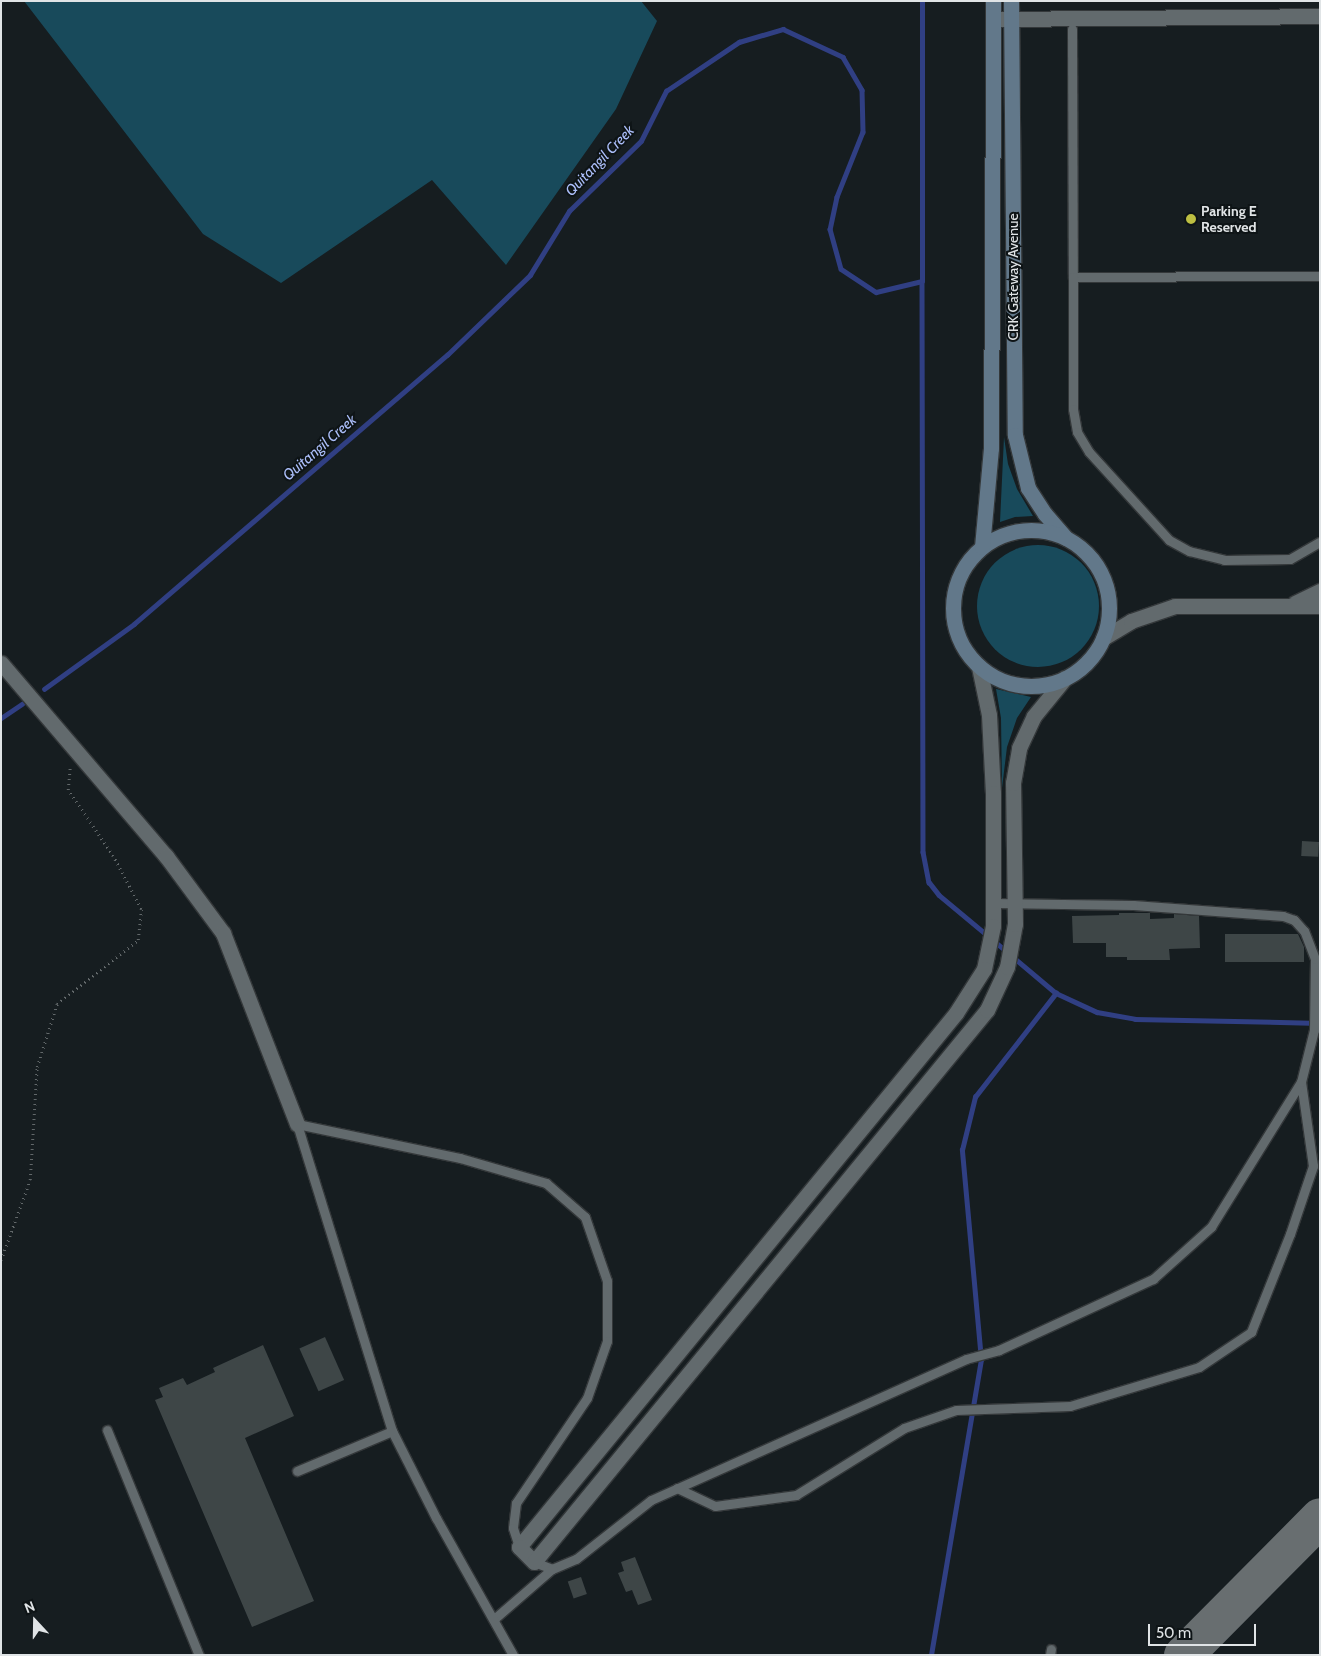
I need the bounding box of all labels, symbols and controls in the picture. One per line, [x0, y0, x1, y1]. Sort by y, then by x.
water label: Quitangil Creek [562, 122, 638, 200]
place label: Parking E Reserved [1201, 203, 1257, 236]
street label: CRK Gateway Avenue [1005, 213, 1021, 341]
marker: Parking E Reserved [1185, 213, 1197, 225]
water label: Quitangil Creek [280, 411, 360, 485]
north arrow [10, 1596, 60, 1646]
text: N [22, 1597, 37, 1617]
scale bar [1151, 1614, 1258, 1646]
text: 50 m [1156, 1624, 1191, 1642]

